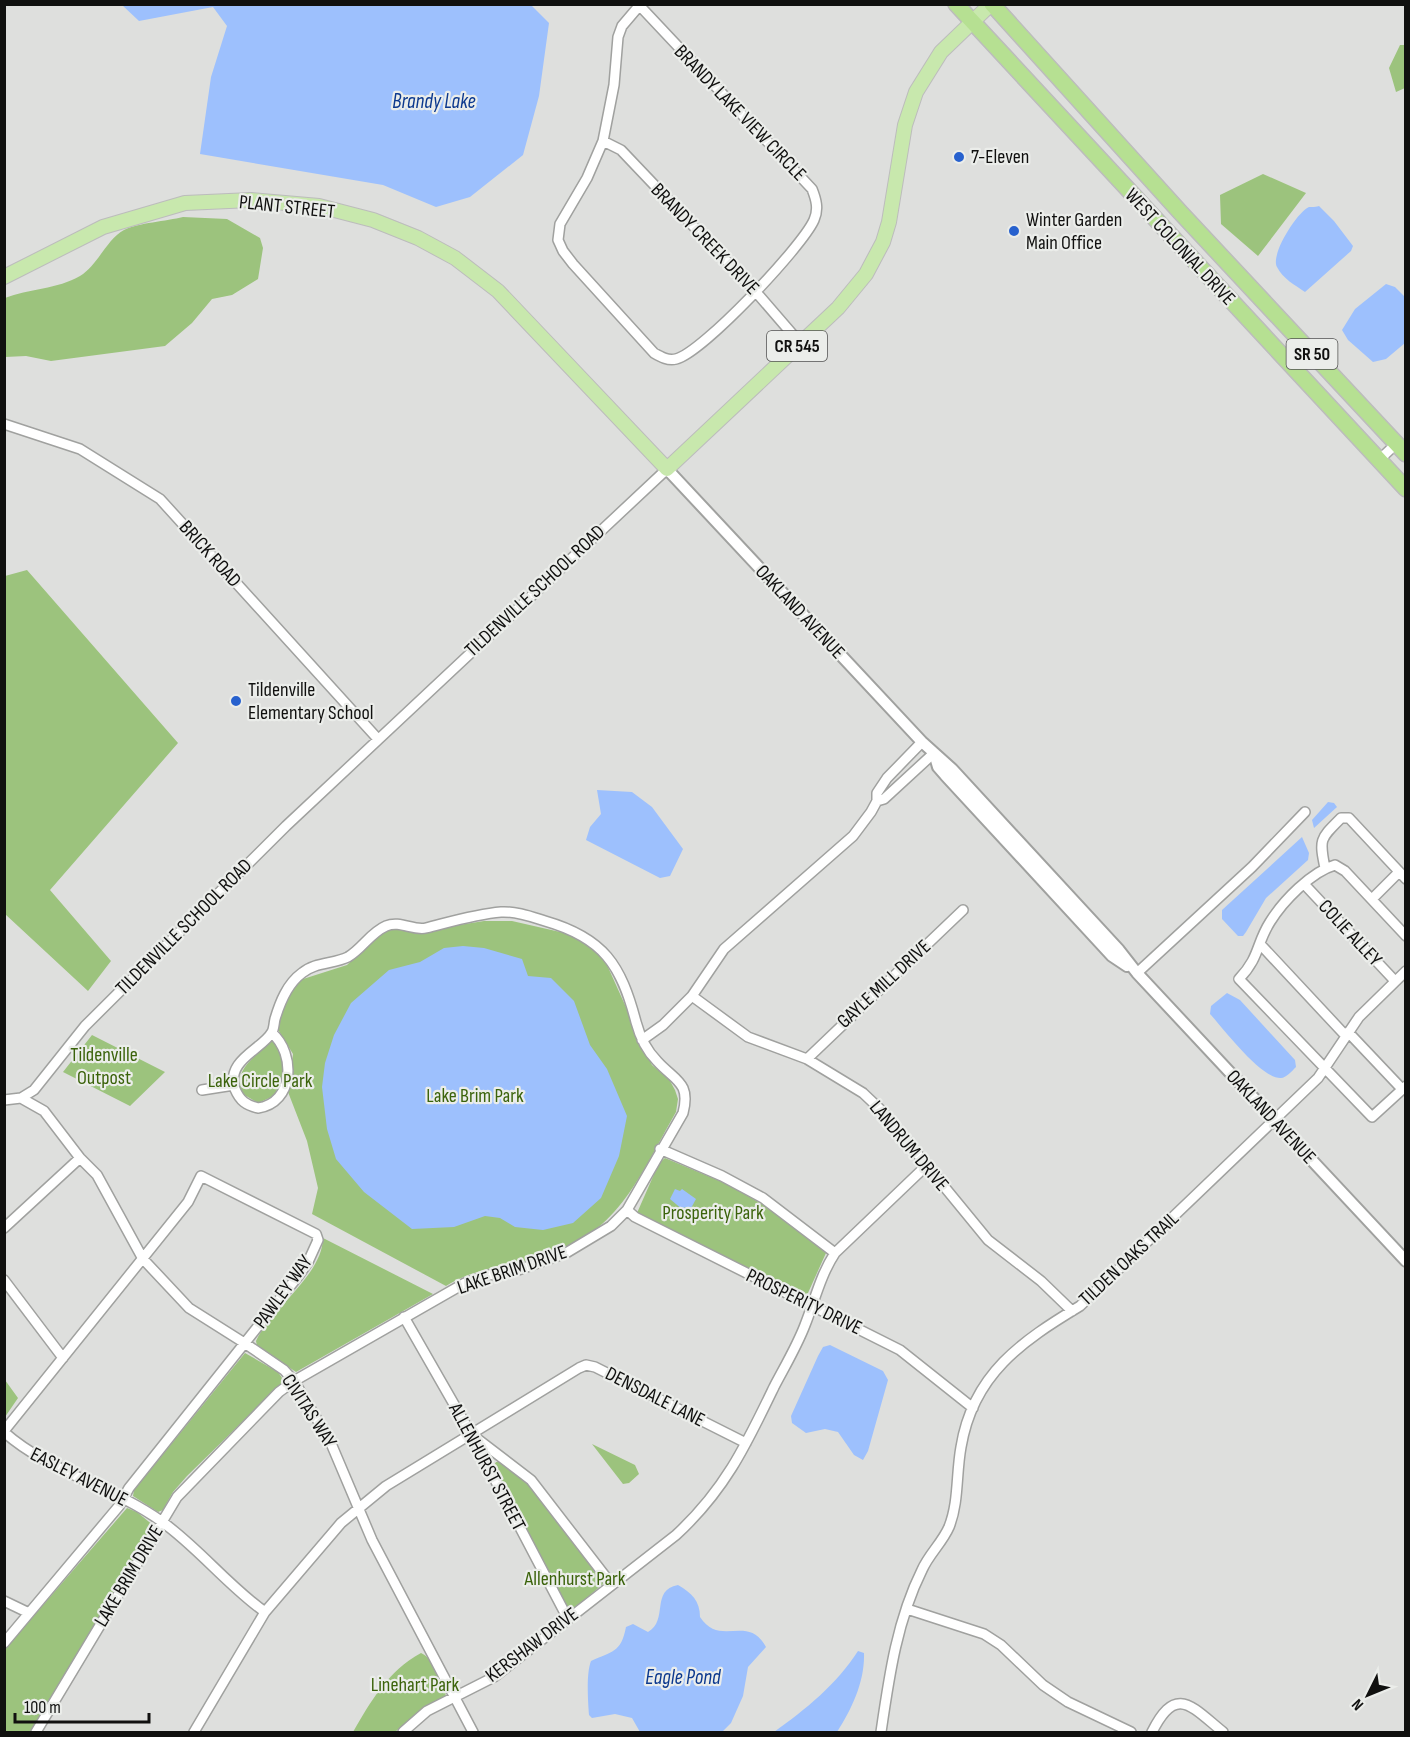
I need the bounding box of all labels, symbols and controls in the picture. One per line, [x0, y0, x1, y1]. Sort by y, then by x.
street label: BRANDY LAKE VIEW CIRCLE [669, 40, 811, 186]
water label: Brandy Lake [392, 89, 476, 114]
place label: 7-Eleven [971, 145, 1029, 169]
marker: 7-Eleven [952, 150, 966, 164]
street label: BRANDY CREEK DRIVE [646, 178, 764, 300]
street label: WEST COLONIAL DRIVE [1120, 184, 1240, 310]
street label: PLANT STREET [238, 190, 336, 224]
place label: Winter Garden Main Office [1026, 208, 1122, 255]
marker: Winter Garden Main Office [1007, 224, 1021, 238]
road number: CR 545 [767, 331, 827, 361]
road number: SR 50 [1286, 339, 1338, 369]
street label: BRICK ROAD [174, 516, 246, 592]
street label: TILDENVILLE SCHOOL ROAD [460, 520, 610, 662]
street label: OAKLAND AVENUE [750, 560, 850, 664]
place label: Tildenville Elementary School [248, 678, 374, 725]
marker: Tildenville Elementary School [229, 694, 243, 708]
street label: TILDENVILLE SCHOOL ROAD [111, 854, 257, 1000]
street label: COLIE ALLEY [1313, 895, 1387, 972]
street label: GAYLE MILL DRIVE [832, 935, 936, 1033]
park label: Tildenville Outpost [70, 1043, 138, 1090]
street label: OAKLAND AVENUE [1221, 1065, 1321, 1169]
park label: Lake Circle Park [208, 1069, 313, 1093]
park label: Lake Brim Park [426, 1084, 524, 1108]
street label: LANDRUM DRIVE [864, 1096, 954, 1196]
park label: Prosperity Park [662, 1201, 764, 1225]
street label: TILDEN OAKS TRAIL [1074, 1206, 1184, 1311]
street label: LAKE BRIM DRIVE [454, 1240, 570, 1300]
street label: PAWLEY WAY [248, 1250, 318, 1333]
street label: PROSPERITY DRIVE [742, 1264, 866, 1340]
street label: DENSDALE LANE [601, 1362, 709, 1432]
street label: CIVITAS WAY [276, 1370, 342, 1453]
street label: ALLENHURST STREET [443, 1398, 531, 1535]
street label: EASLEY AVENUE [26, 1442, 132, 1512]
street label: LAKE BRIM DRIVE [89, 1521, 169, 1631]
park label: Allenhurst Park [524, 1567, 626, 1591]
street label: KERSHAW DRIVE [481, 1602, 583, 1688]
water label: Eagle Pond [645, 1665, 722, 1690]
north arrow [1338, 1665, 1398, 1725]
park label: Linehart Park [371, 1673, 460, 1697]
scale bar [15, 1686, 148, 1724]
text: N [1348, 1695, 1368, 1714]
text: 100 m [24, 1697, 61, 1718]

